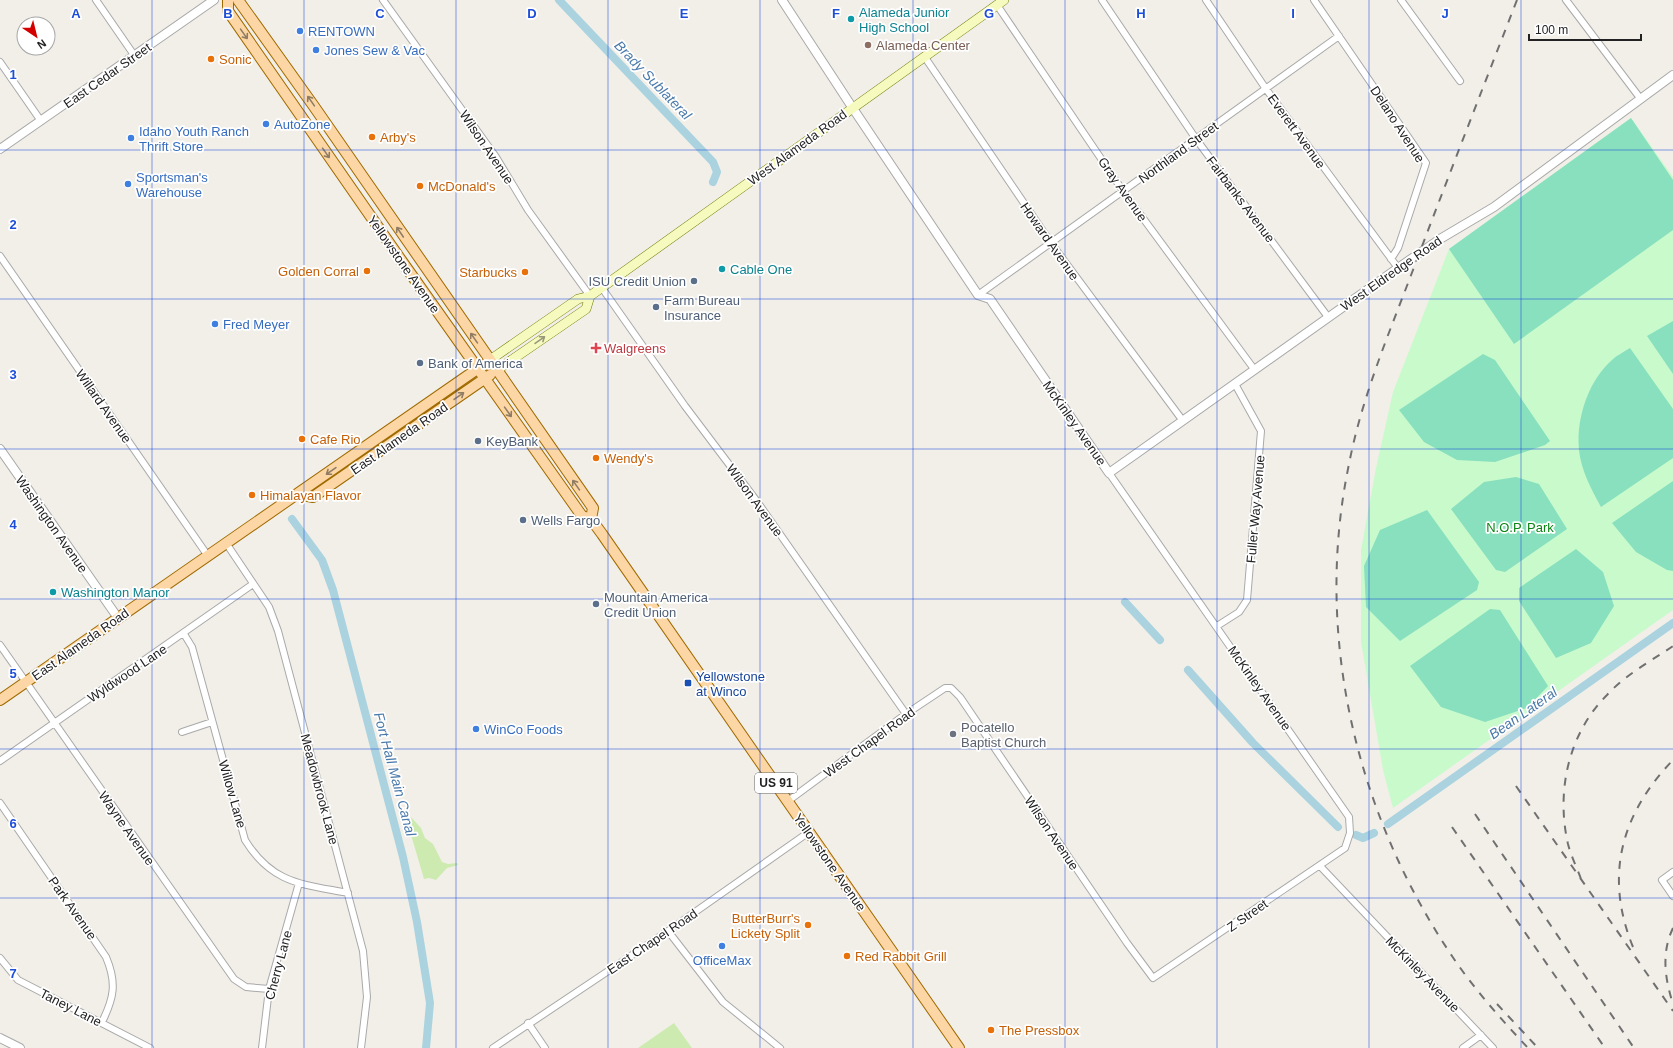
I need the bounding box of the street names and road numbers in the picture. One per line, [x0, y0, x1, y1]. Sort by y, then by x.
street label: East Cedar Street [61, 39, 154, 111]
street label: Delano Avenue [1367, 83, 1428, 165]
street label: Everett Avenue [1265, 91, 1329, 171]
street label: West Alameda Road [745, 107, 850, 188]
street label: Wilson Avenue [456, 108, 517, 187]
street label: Northland Street [1136, 118, 1221, 186]
street label: Fairbanks Avenue [1203, 153, 1278, 245]
street label: Gray Avenue [1095, 154, 1150, 224]
street label: Howard Avenue [1017, 199, 1082, 283]
street label: Yellowstone Avenue [364, 213, 443, 316]
street label: West Eldredge Road [1338, 233, 1445, 314]
street label: Willard Avenue [73, 367, 135, 446]
street label: McKinley Avenue [1040, 378, 1109, 468]
street label: East Alameda Road [348, 399, 451, 478]
street label: Fuller Way Avenue [1243, 454, 1268, 564]
street label: Wilson Avenue [723, 461, 786, 539]
street label: Washington Avenue [12, 473, 91, 576]
street label: East Alameda Road [29, 605, 132, 684]
street label: Wyldwood Lane [85, 641, 170, 705]
street label: McKinley Avenue [1225, 643, 1294, 733]
street label: West Chapel Road [821, 704, 918, 780]
street label: Meadowbrook Lane [297, 732, 342, 846]
street label: Willow Lane [216, 758, 249, 830]
road number: US 91 [755, 773, 797, 793]
street label: Wayne Avenue [96, 788, 158, 868]
street label: Wilson Avenue [1021, 794, 1082, 873]
street label: Yellowstone Avenue [790, 811, 869, 914]
street label: Park Avenue [45, 874, 100, 943]
street label: Z Street [1224, 896, 1271, 935]
street label: East Chapel Road [604, 906, 700, 977]
street label: Cherry Lane [262, 929, 295, 1002]
street label: McKinley Avenue [1383, 933, 1463, 1015]
street label: Taney Lane [37, 986, 104, 1029]

